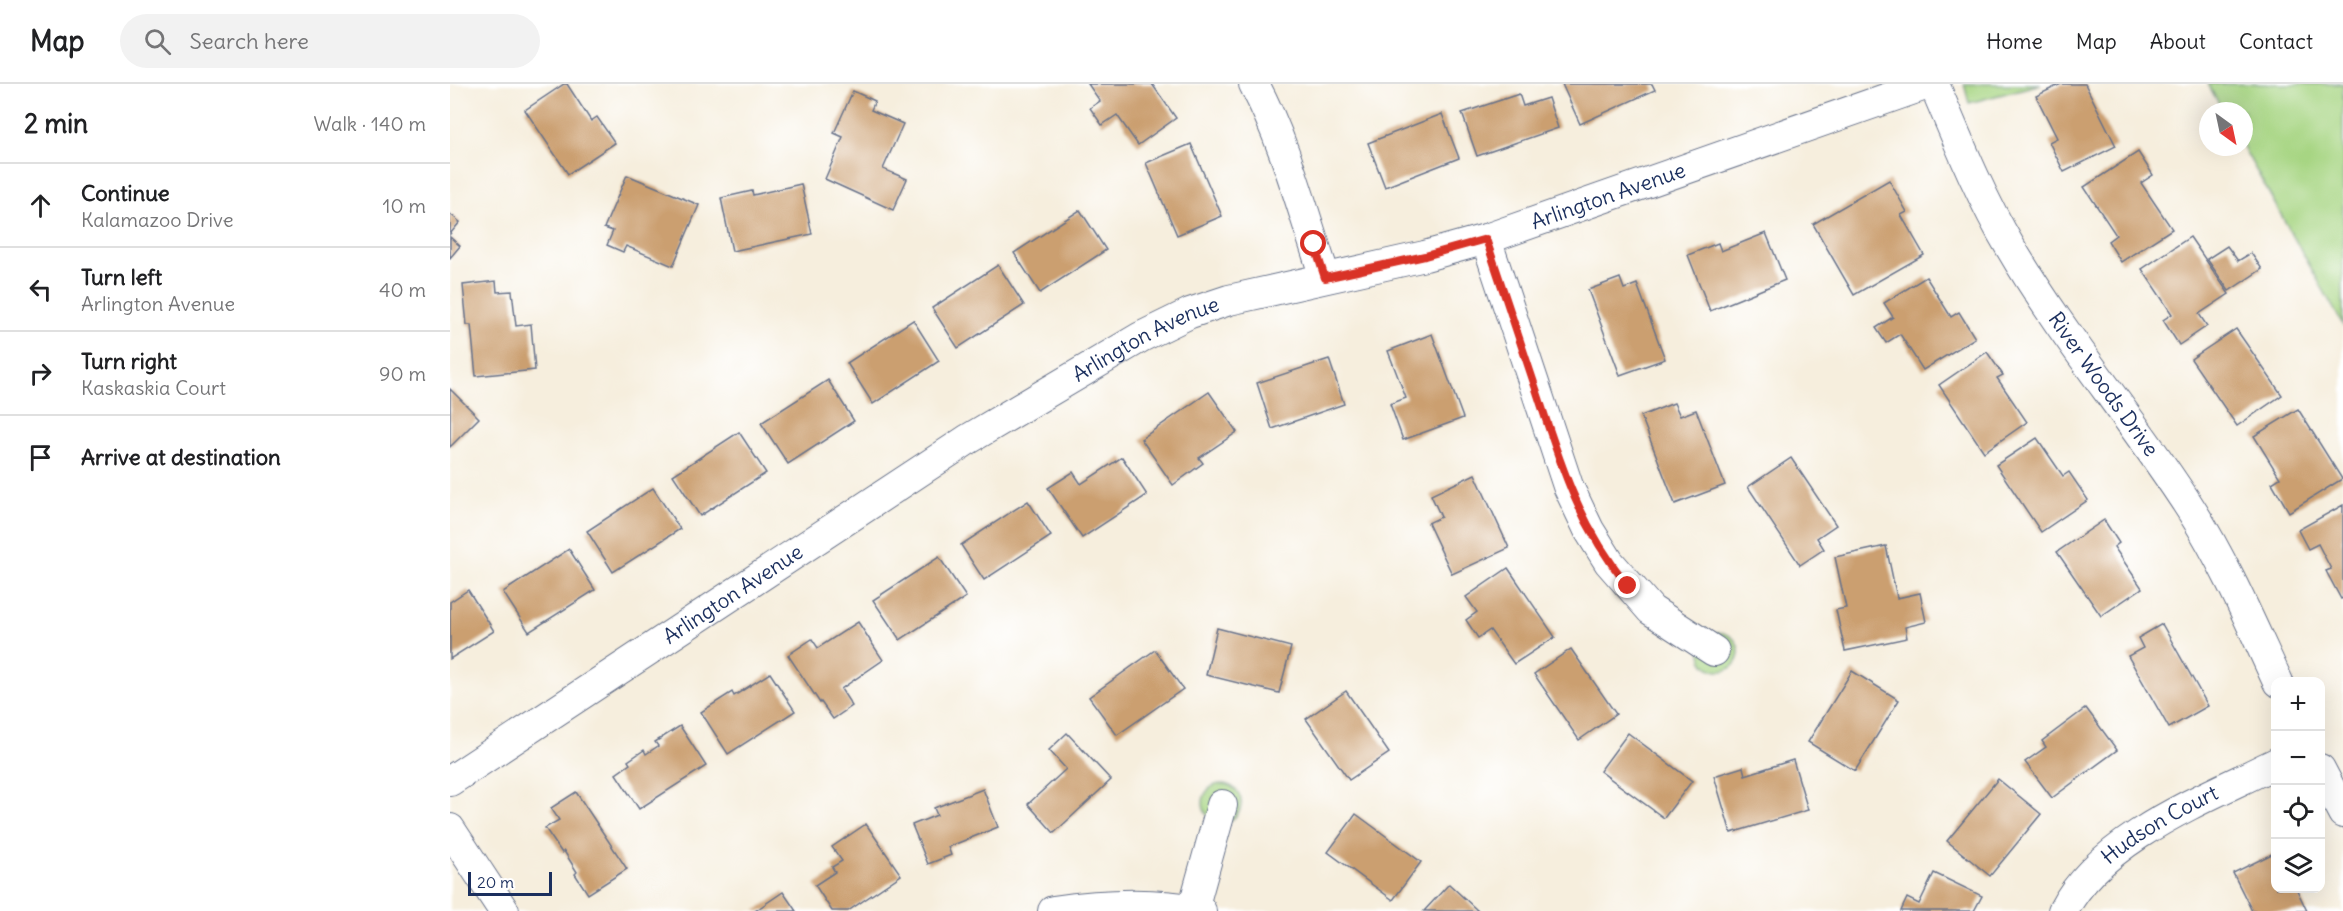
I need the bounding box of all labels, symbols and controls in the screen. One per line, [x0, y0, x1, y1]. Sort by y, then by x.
search box [120, 14, 540, 68]
text: Map [30, 23, 84, 59]
icon: search [141, 25, 174, 58]
text: Search here [189, 27, 309, 55]
text: Home [1986, 28, 2043, 55]
text: Map [2076, 28, 2117, 55]
text: About [2150, 28, 2206, 55]
text: Contact [2239, 28, 2313, 55]
north arrow [2199, 102, 2253, 156]
text: 2 min [24, 107, 88, 140]
text: Walk · 140 m [313, 111, 426, 136]
street label: Arlington Avenue [1527, 156, 1689, 235]
text: Continue [81, 179, 170, 207]
icon: ahead [24, 189, 57, 222]
text: 10 m [383, 193, 426, 218]
text: Kalamazoo Drive [81, 207, 233, 232]
route start [1300, 230, 1326, 256]
text: Turn left [81, 263, 162, 291]
icon: left [24, 273, 57, 306]
text: 40 m [379, 277, 426, 302]
street label: Arlington Avenue [1067, 290, 1222, 388]
text: Arlington Avenue [81, 291, 235, 316]
street label: River Woods Drive [2043, 307, 2165, 461]
text: Turn right [81, 347, 177, 375]
icon: right [24, 357, 57, 390]
text: 90 m [379, 361, 426, 386]
text: Kaskaskia Court [81, 375, 226, 400]
icon: arrive [24, 441, 57, 474]
text: Arrive at destination [81, 443, 281, 471]
street label: Arlington Avenue [658, 538, 808, 650]
route end [1614, 572, 1640, 598]
map controls [2271, 677, 2325, 893]
button: + [2271, 677, 2325, 731]
button: − [2271, 731, 2325, 785]
street label: Hudson Court [2095, 779, 2222, 870]
button: locate [2271, 785, 2325, 839]
button: layers [2271, 839, 2325, 893]
scale bar [468, 869, 552, 896]
text: 20 m [477, 872, 514, 892]

